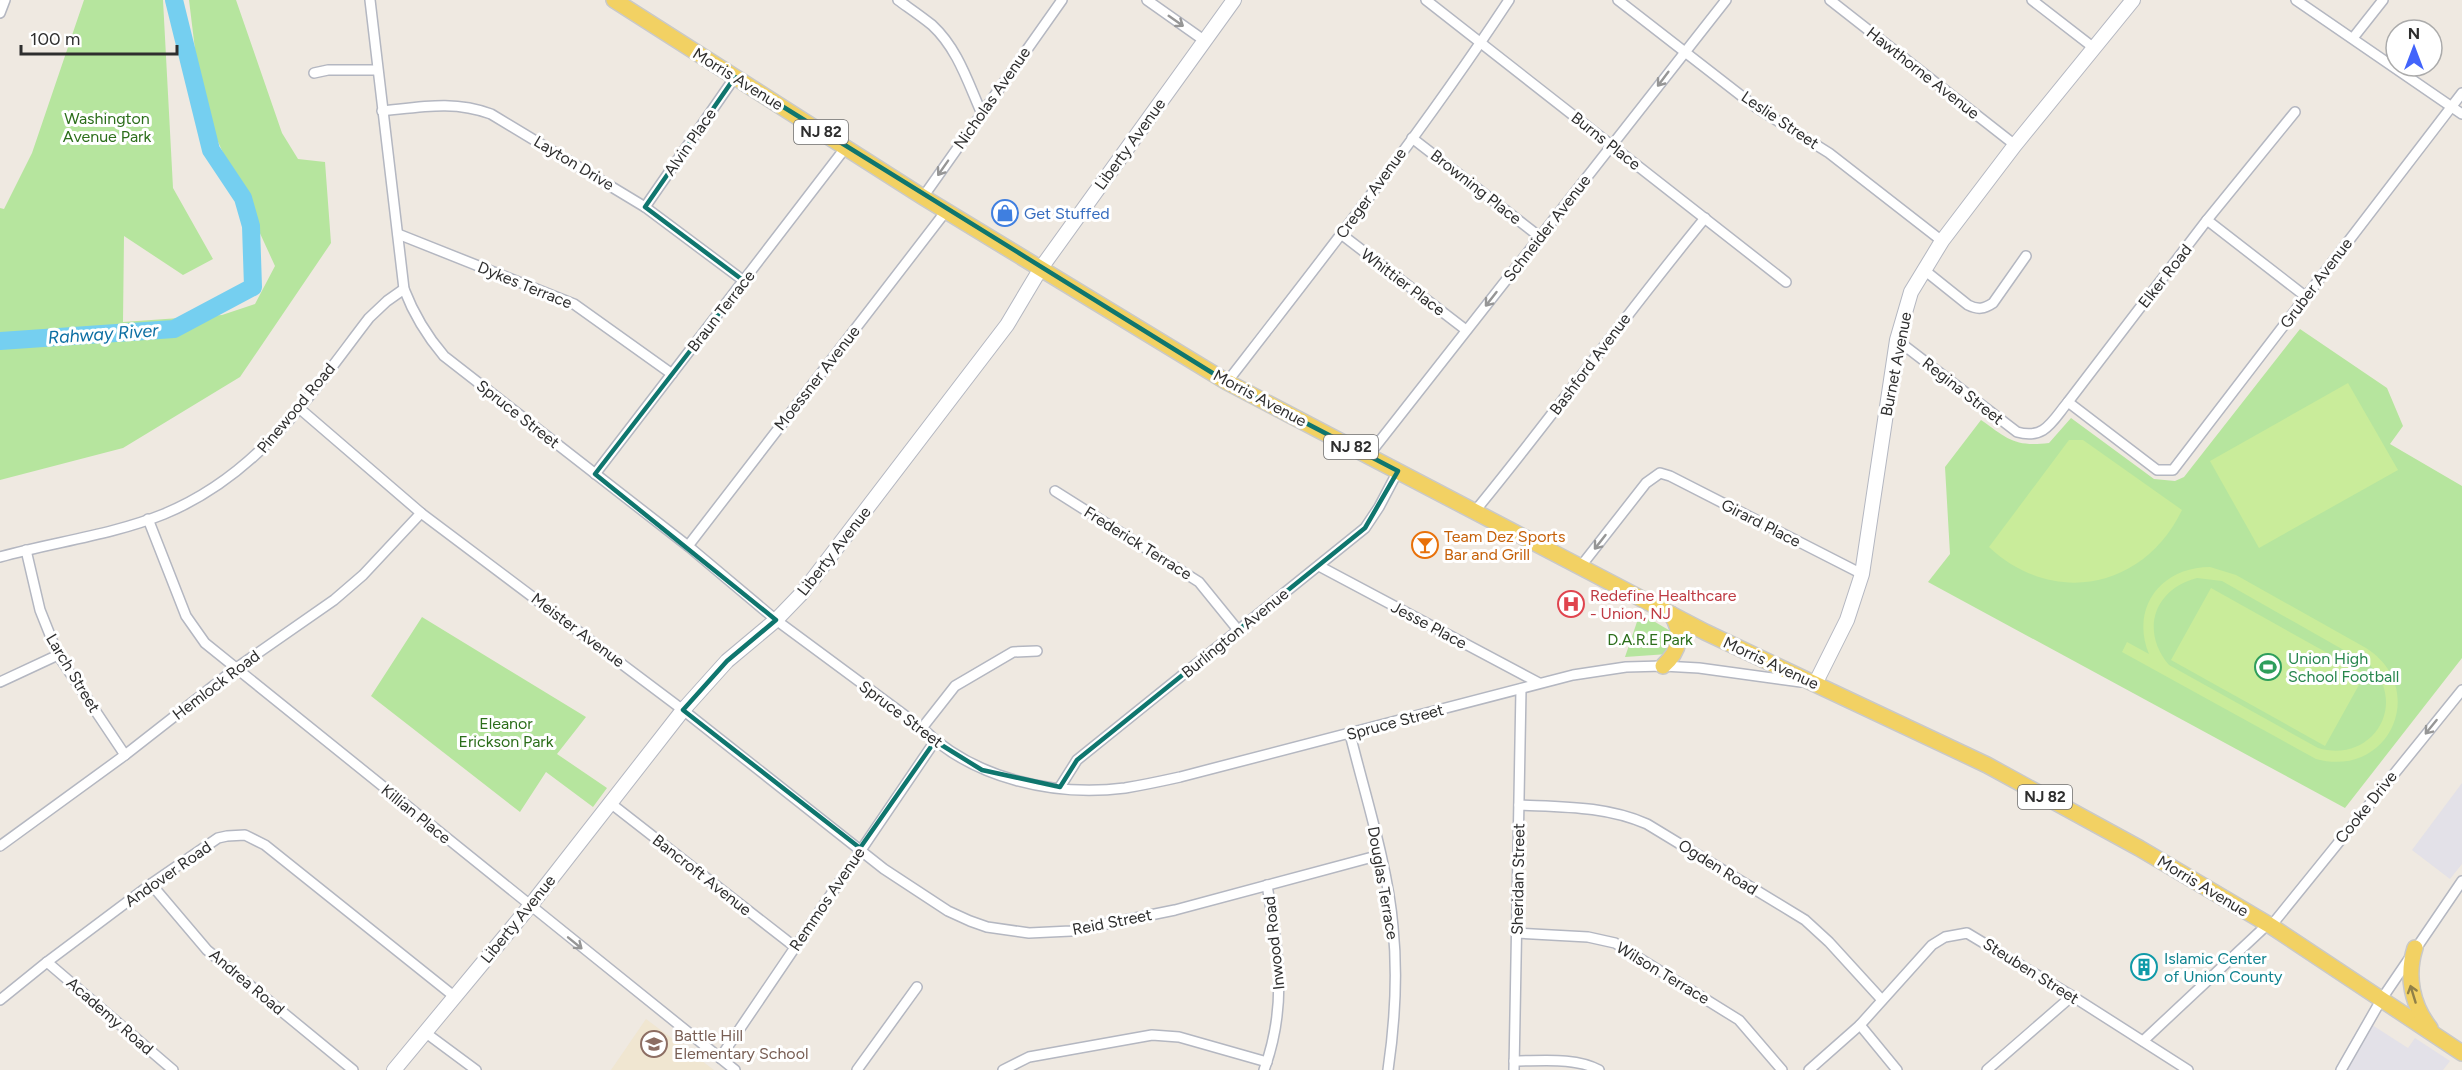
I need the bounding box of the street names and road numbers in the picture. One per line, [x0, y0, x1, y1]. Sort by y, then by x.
street label: Hawthorne Avenue [1863, 23, 1983, 123]
street label: Nicholas Avenue [950, 43, 1034, 153]
street label: Morris Avenue [689, 44, 787, 114]
street label: Leslie Street [1738, 87, 1822, 153]
street label: Liberty Avenue [1091, 94, 1170, 193]
street label: Alvin Place [660, 105, 720, 179]
street label: Burns Place [1568, 108, 1645, 174]
road number: NJ 82 [794, 120, 848, 144]
street label: Layton Drive [531, 132, 618, 194]
street label: Creger Avenue [1332, 144, 1410, 242]
street label: Browning Place [1427, 146, 1525, 229]
street label: Schneider Avenue [1499, 171, 1595, 285]
street label: Gruber Avenue [2276, 234, 2356, 332]
street label: Elker Road [2134, 240, 2196, 312]
street label: Whittier Place [1357, 244, 1449, 320]
street label: Dykes Terrace [475, 257, 575, 313]
street label: Braun Terrace [683, 266, 759, 356]
street label: Bashford Avenue [1546, 309, 1635, 419]
street label: Burnet Avenue [1877, 310, 1915, 418]
street label: Moessner Avenue [770, 322, 864, 434]
street label: Regina Street [1919, 353, 2007, 429]
street label: Pinewood Road [253, 359, 339, 457]
street label: Morris Avenue [1210, 365, 1310, 431]
street label: Spruce Street [473, 376, 563, 452]
road number: NJ 82 [1324, 435, 1378, 459]
street label: Girard Place [1718, 495, 1804, 551]
street label: Liberty Avenue [793, 502, 875, 599]
street label: Frederick Terrace [1081, 502, 1196, 584]
street label: Burlington Avenue [1178, 584, 1292, 682]
street label: Meister Avenue [528, 589, 629, 671]
street label: Jesse Place [1388, 597, 1470, 653]
street label: Larch Street [42, 630, 104, 716]
street label: Morris Avenue [1720, 633, 1822, 693]
street label: Hemlock Road [169, 646, 263, 724]
street label: Spruce Street [855, 676, 947, 752]
street label: Spruce Street [1344, 700, 1446, 744]
street label: Cooke Drive [2331, 767, 2401, 847]
street label: Killian Place [378, 780, 455, 848]
road number: NJ 82 [2018, 785, 2072, 809]
street label: Sheridan Street [1508, 823, 1528, 935]
street label: Douglas Terrace [1364, 825, 1402, 941]
street label: Bancroft Avenue [649, 831, 755, 920]
street label: Ogden Road [1675, 835, 1761, 899]
street label: Andover Road [121, 837, 215, 911]
street label: Remmos Avenue [785, 843, 869, 954]
street label: Morris Avenue [2154, 851, 2252, 921]
street label: Liberty Avenue [477, 871, 560, 967]
street label: Inwood Road [1260, 895, 1288, 991]
street label: Reid Street [1071, 905, 1153, 939]
street label: Steuben Street [1980, 934, 2082, 1008]
street label: Wilson Terrace [1613, 938, 1713, 1008]
street label: Andrea Road [206, 945, 288, 1019]
street label: Academy Road [63, 973, 157, 1059]

